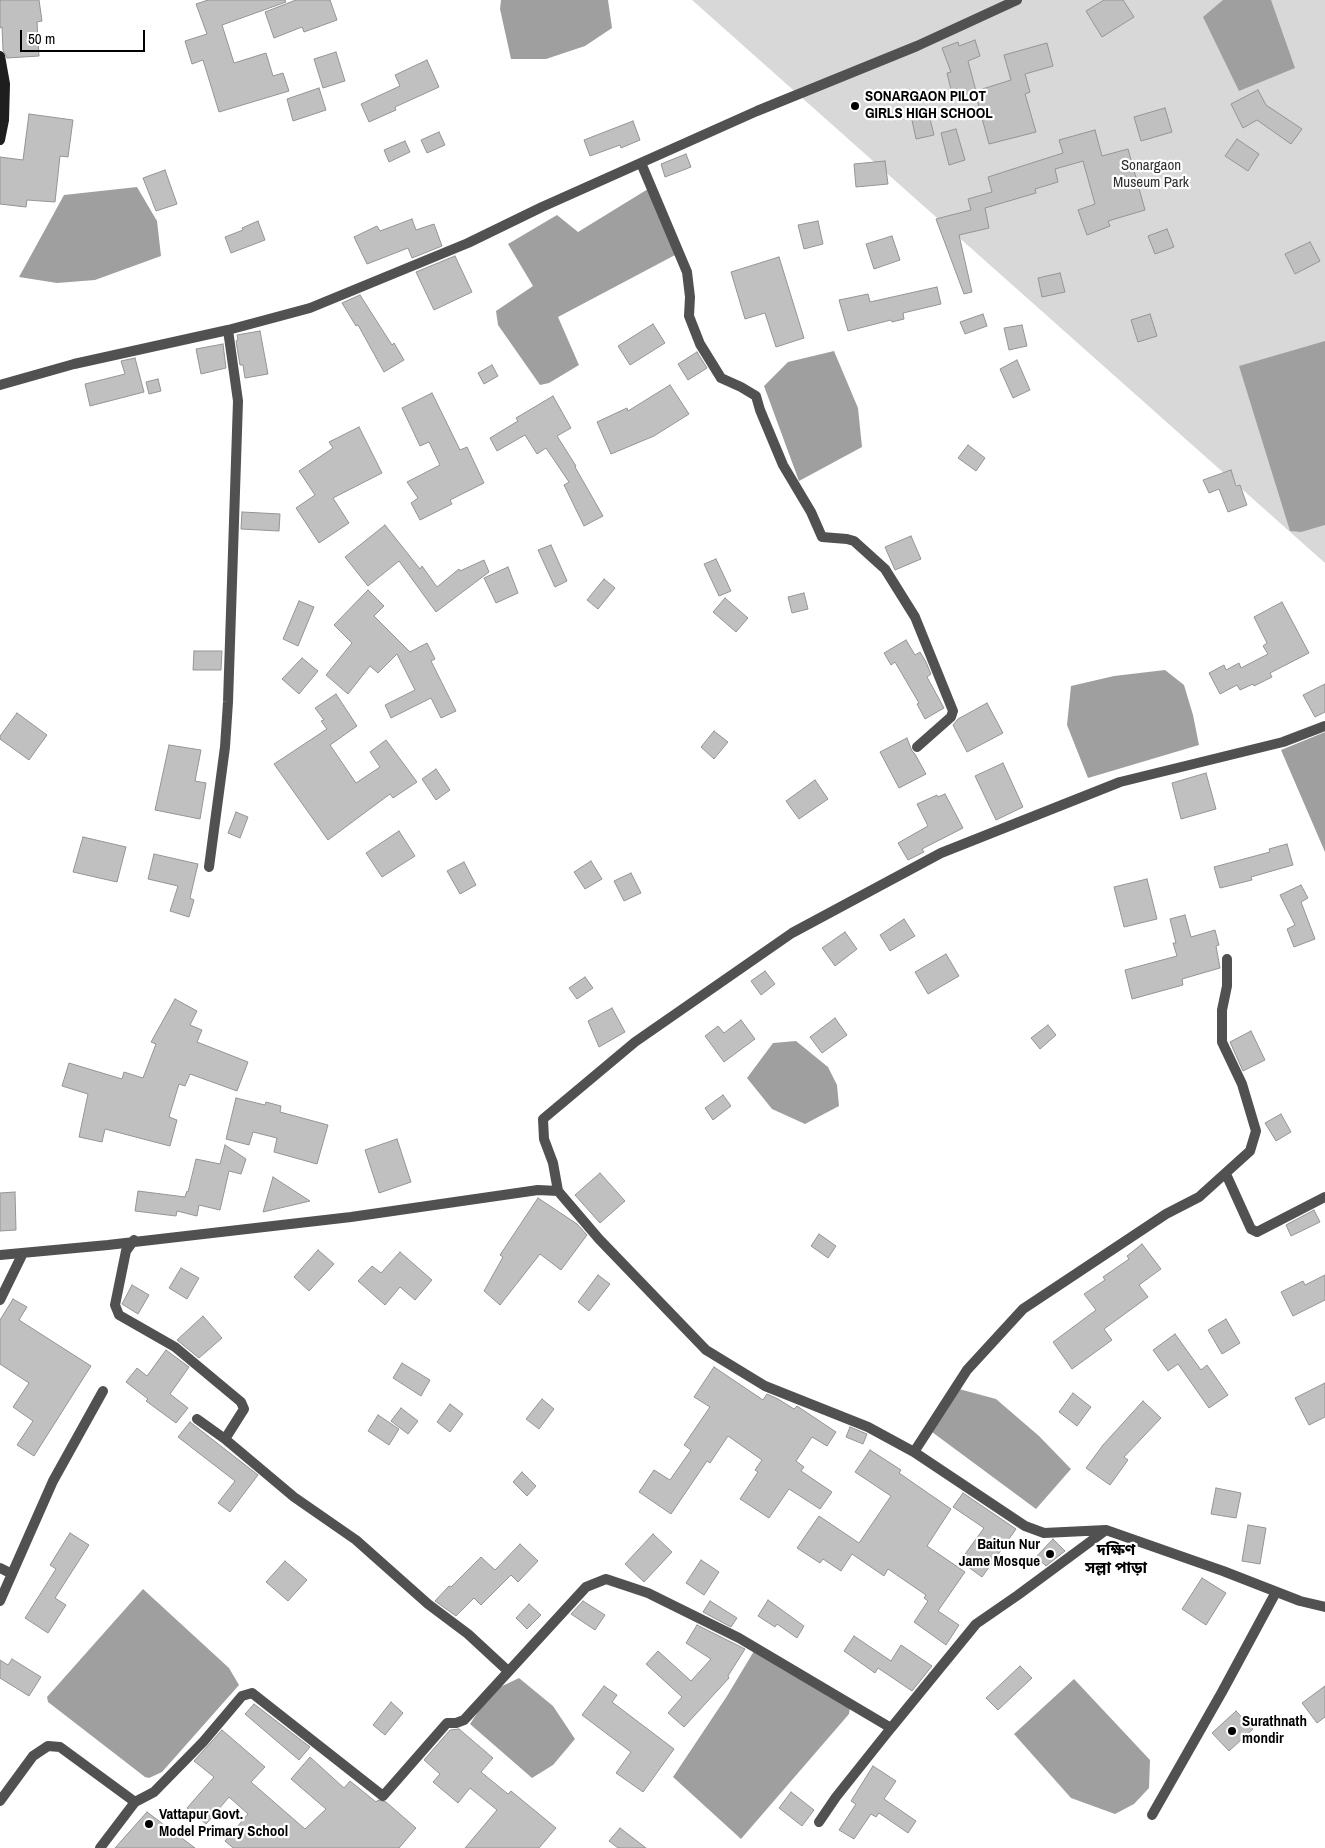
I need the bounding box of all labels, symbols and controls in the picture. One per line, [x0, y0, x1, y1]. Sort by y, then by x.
scale bar [22, 20, 148, 52]
text: 50 m [28, 28, 55, 49]
place label: SONARGAON PILOT GIRLS HIGH SCHOOL [865, 88, 993, 123]
marker: SONARGAON PILOT GIRLS HIGH SCHOOL [849, 100, 861, 112]
park label: Sonargaon Museum Park [1113, 157, 1189, 192]
place label: Baitun Nur Jame Mosque [959, 1536, 1040, 1571]
district label: দক্ষিণ সল্লা পাড়া [1085, 1541, 1147, 1579]
marker: Baitun Nur Jame Mosque [1044, 1548, 1056, 1560]
place label: Surathnath mondir [1242, 1713, 1307, 1748]
marker: Surathnath mondir [1226, 1725, 1238, 1737]
place label: Vattapur Govt. Model Primary School [159, 1806, 288, 1841]
marker: Vattapur Govt. Model Primary School [143, 1818, 155, 1830]

